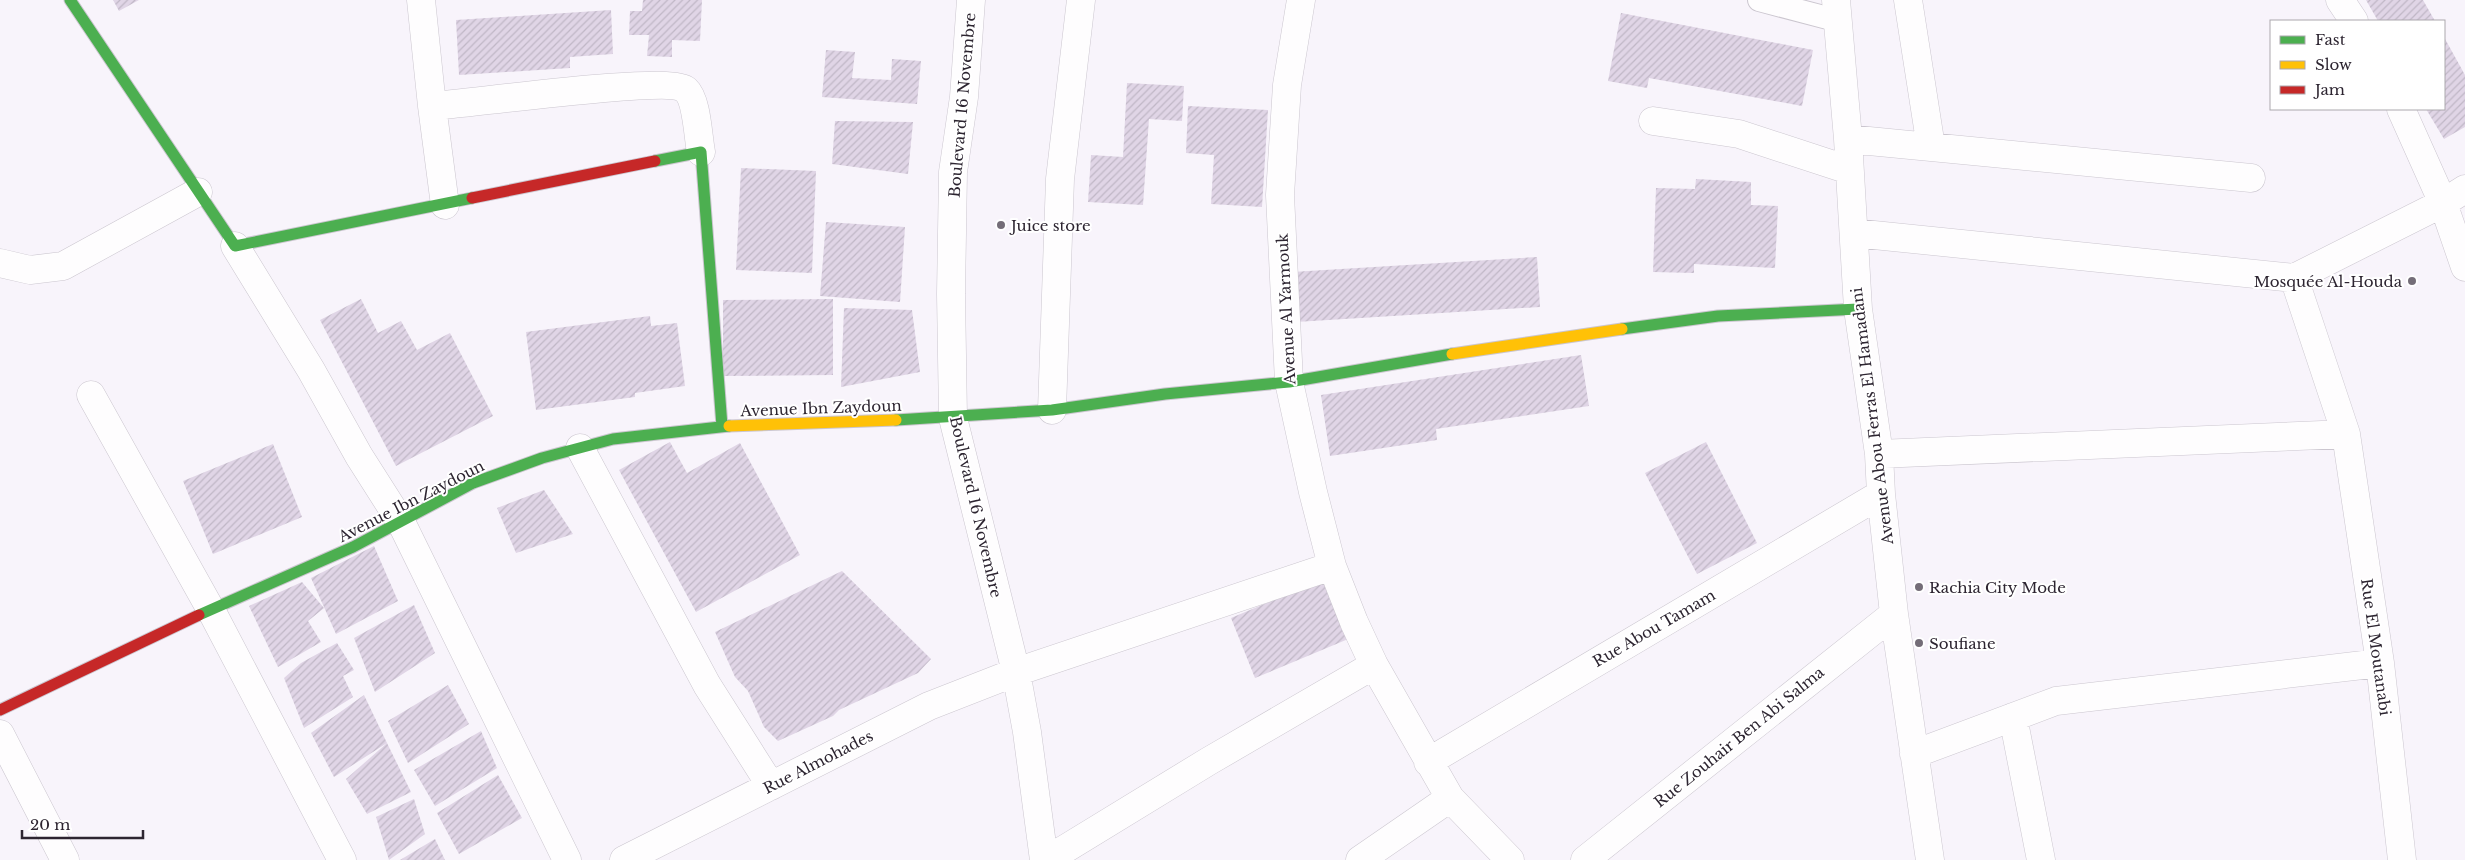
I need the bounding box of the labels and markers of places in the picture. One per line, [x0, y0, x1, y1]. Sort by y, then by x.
place label: Juice store [1009, 216, 1091, 235]
marker: Juice store [995, 219, 1007, 231]
place label: Mosquée Al-Houda [2254, 272, 2403, 291]
marker: Mosquée Al-Houda [2406, 275, 2418, 287]
place label: Rachia City Mode [1929, 578, 2066, 597]
marker: Rachia City Mode [1913, 581, 1925, 593]
place label: Soufiane [1929, 634, 1996, 653]
marker: Soufiane [1913, 637, 1925, 649]

